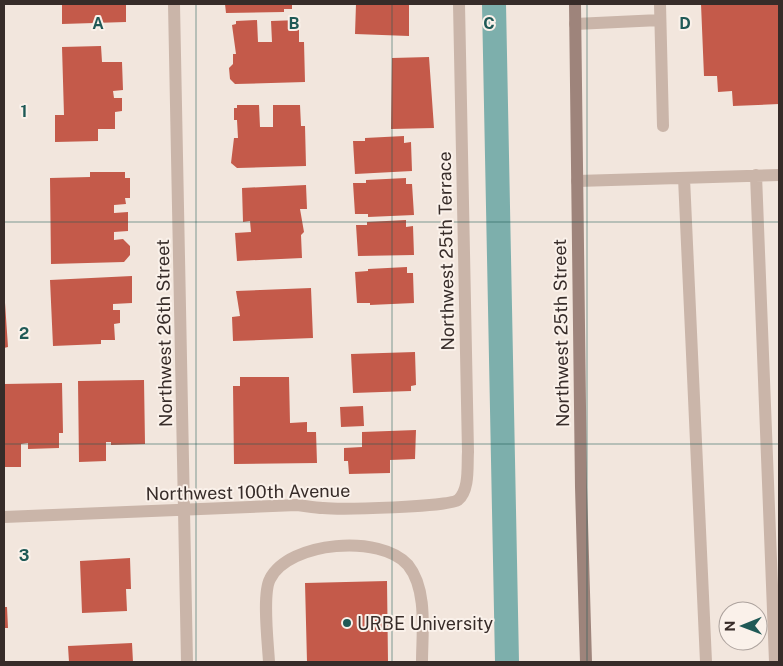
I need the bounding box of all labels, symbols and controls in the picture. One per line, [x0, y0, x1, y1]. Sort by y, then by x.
text: A [92, 14, 104, 33]
text: B [289, 14, 300, 33]
text: C [483, 14, 495, 33]
text: D [679, 14, 691, 33]
text: 1 [21, 102, 27, 121]
street label: Northwest 25th Terrace [434, 151, 458, 351]
street label: Northwest 26th Street [152, 239, 176, 427]
street label: Northwest 25th Street [549, 239, 573, 427]
text: 2 [19, 324, 29, 343]
street label: Northwest 100th Avenue [146, 480, 350, 504]
text: 3 [19, 546, 29, 565]
north arrow [718, 601, 768, 651]
place label: URBE University [357, 613, 494, 634]
marker: URBE University [341, 617, 353, 629]
text: N [722, 621, 738, 632]

